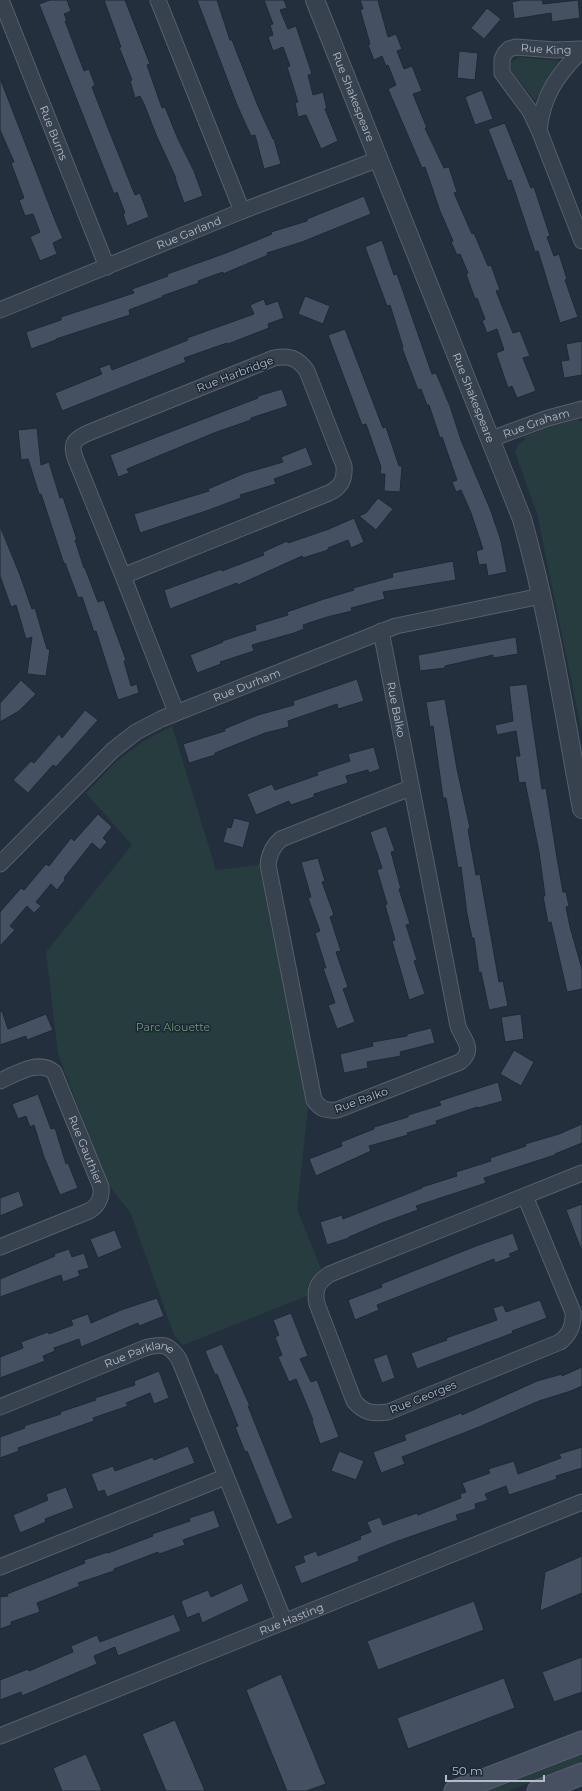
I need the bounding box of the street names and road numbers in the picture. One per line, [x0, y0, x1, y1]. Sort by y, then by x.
street label: Rue King [520, 40, 572, 57]
street label: Rue Shakespeare [329, 50, 378, 144]
street label: Rue Burns [37, 103, 71, 163]
street label: Rue Garland [154, 213, 223, 252]
street label: Rue Shakespeare [449, 351, 498, 445]
street label: Rue Harbridge [195, 353, 276, 395]
street label: Rue Graham [501, 406, 571, 441]
street label: Rue Durham [211, 665, 282, 705]
street label: Rue Balko [384, 681, 409, 738]
street label: Rue Balko [332, 1084, 390, 1116]
street label: Rue Gauthier [65, 1113, 106, 1186]
street label: Rue Parklane [102, 1338, 178, 1371]
street label: Rue Georges [388, 1377, 459, 1417]
street label: Rue Hasting [257, 1600, 326, 1638]

